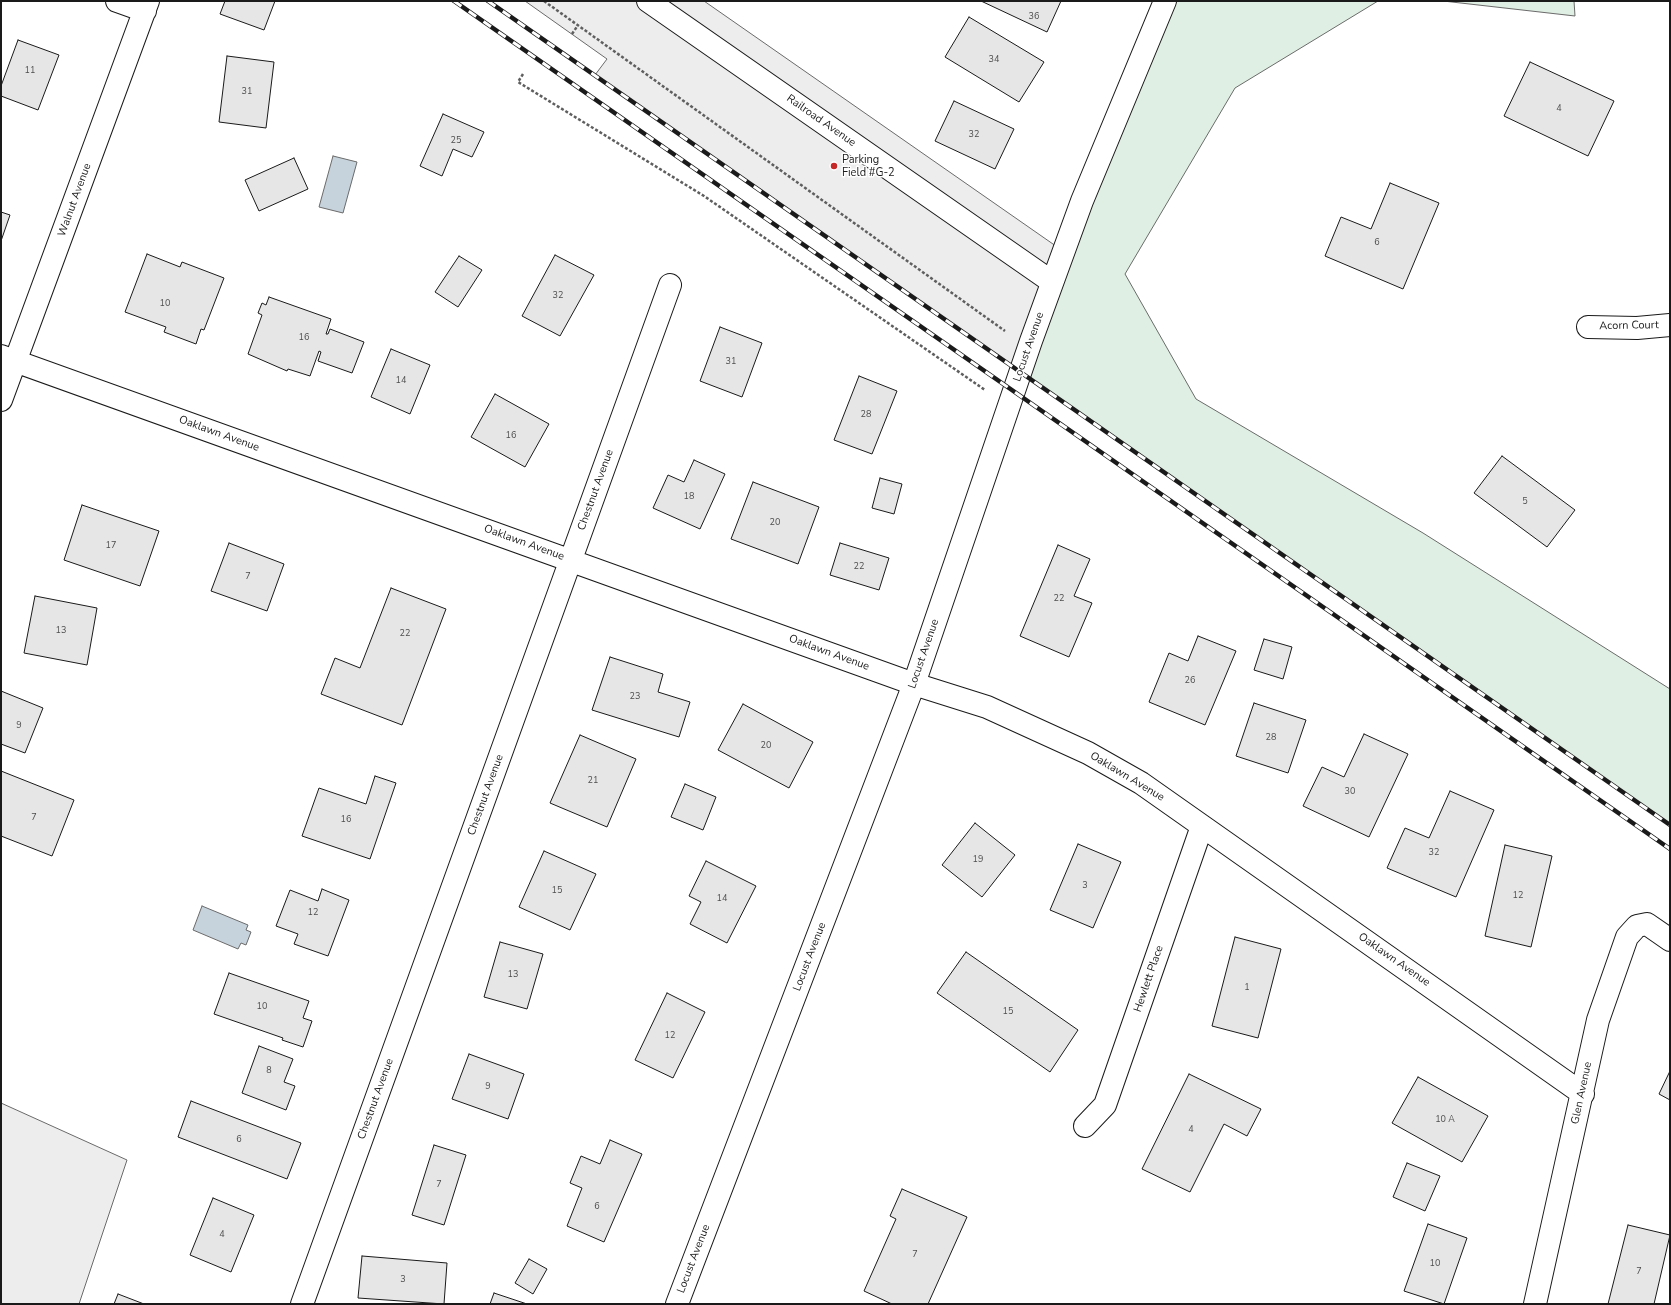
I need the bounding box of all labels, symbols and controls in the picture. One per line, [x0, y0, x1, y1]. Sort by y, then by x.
house number: 36 [1029, 12, 1039, 22]
house number: 34 [989, 55, 999, 65]
house number: 11 [25, 66, 35, 76]
house number: 31 [242, 87, 252, 97]
street label: Railroad Avenue [784, 92, 858, 150]
house number: 4 [1556, 104, 1562, 114]
house number: 32 [969, 130, 979, 140]
house number: 25 [451, 136, 461, 146]
place label: Parking Field #G-2 [842, 153, 895, 179]
marker: Parking Field #G-2 [829, 161, 839, 171]
street label: Walnut Avenue [56, 162, 94, 238]
house number: 6 [1374, 238, 1380, 248]
house number: 32 [553, 291, 563, 301]
house number: 10 [160, 299, 170, 309]
street label: Locust Avenue [1011, 311, 1047, 383]
street label: Acorn Court [1599, 319, 1659, 333]
house number: 16 [299, 333, 309, 343]
house number: 31 [726, 357, 736, 367]
house number: 14 [396, 376, 406, 386]
house number: 28 [861, 410, 871, 420]
street label: Oaklawn Avenue [177, 413, 261, 455]
house number: 16 [506, 431, 516, 441]
street label: Chestnut Avenue [575, 448, 617, 532]
house number: 18 [684, 492, 694, 502]
house number: 5 [1522, 497, 1528, 507]
house number: 20 [770, 518, 780, 528]
street label: Oaklawn Avenue [482, 522, 566, 564]
house number: 17 [106, 541, 116, 551]
house number: 22 [854, 562, 864, 572]
house number: 7 [245, 572, 251, 582]
house number: 22 [1054, 594, 1064, 604]
street label: Locust Avenue [906, 618, 942, 690]
house number: 13 [56, 626, 66, 636]
house number: 22 [400, 629, 410, 639]
street label: Oaklawn Avenue [787, 632, 871, 674]
house number: 26 [1185, 676, 1195, 686]
house number: 23 [630, 692, 640, 702]
house number: 9 [16, 721, 22, 731]
house number: 28 [1266, 733, 1276, 743]
house number: 20 [761, 741, 771, 751]
street label: Oaklawn Avenue [1087, 750, 1167, 804]
street label: Chestnut Avenue [465, 753, 507, 837]
house number: 21 [588, 776, 598, 786]
house number: 30 [1345, 787, 1355, 797]
house number: 7 [31, 813, 37, 823]
house number: 16 [341, 815, 351, 825]
house number: 32 [1429, 848, 1439, 858]
house number: 19 [973, 855, 983, 865]
house number: 3 [1082, 881, 1088, 891]
house number: 15 [552, 886, 562, 896]
house number: 12 [1513, 891, 1523, 901]
house number: 14 [717, 894, 727, 904]
house number: 12 [308, 908, 318, 918]
street label: Locust Avenue [791, 921, 829, 993]
street label: Oaklawn Avenue [1356, 930, 1432, 990]
street label: Hewlett Place [1131, 944, 1167, 1014]
house number: 13 [508, 970, 518, 980]
house number: 1 [1244, 983, 1250, 993]
house number: 10 [257, 1002, 267, 1012]
house number: 15 [1003, 1007, 1013, 1017]
house number: 12 [665, 1031, 675, 1041]
street label: Chestnut Avenue [355, 1057, 397, 1141]
street label: Glen Avenue [1569, 1061, 1595, 1125]
house number: 8 [266, 1066, 272, 1076]
house number: 9 [485, 1082, 491, 1092]
house number: 10 A [1435, 1115, 1455, 1125]
house number: 4 [1188, 1125, 1194, 1135]
house number: 6 [236, 1135, 242, 1145]
house number: 7 [436, 1180, 442, 1190]
house number: 6 [594, 1202, 600, 1212]
street label: Locust Avenue [675, 1223, 713, 1295]
house number: 4 [219, 1230, 225, 1240]
house number: 7 [912, 1250, 918, 1260]
house number: 10 [1430, 1259, 1440, 1269]
house number: 7 [1636, 1267, 1642, 1277]
house number: 3 [400, 1275, 406, 1285]

